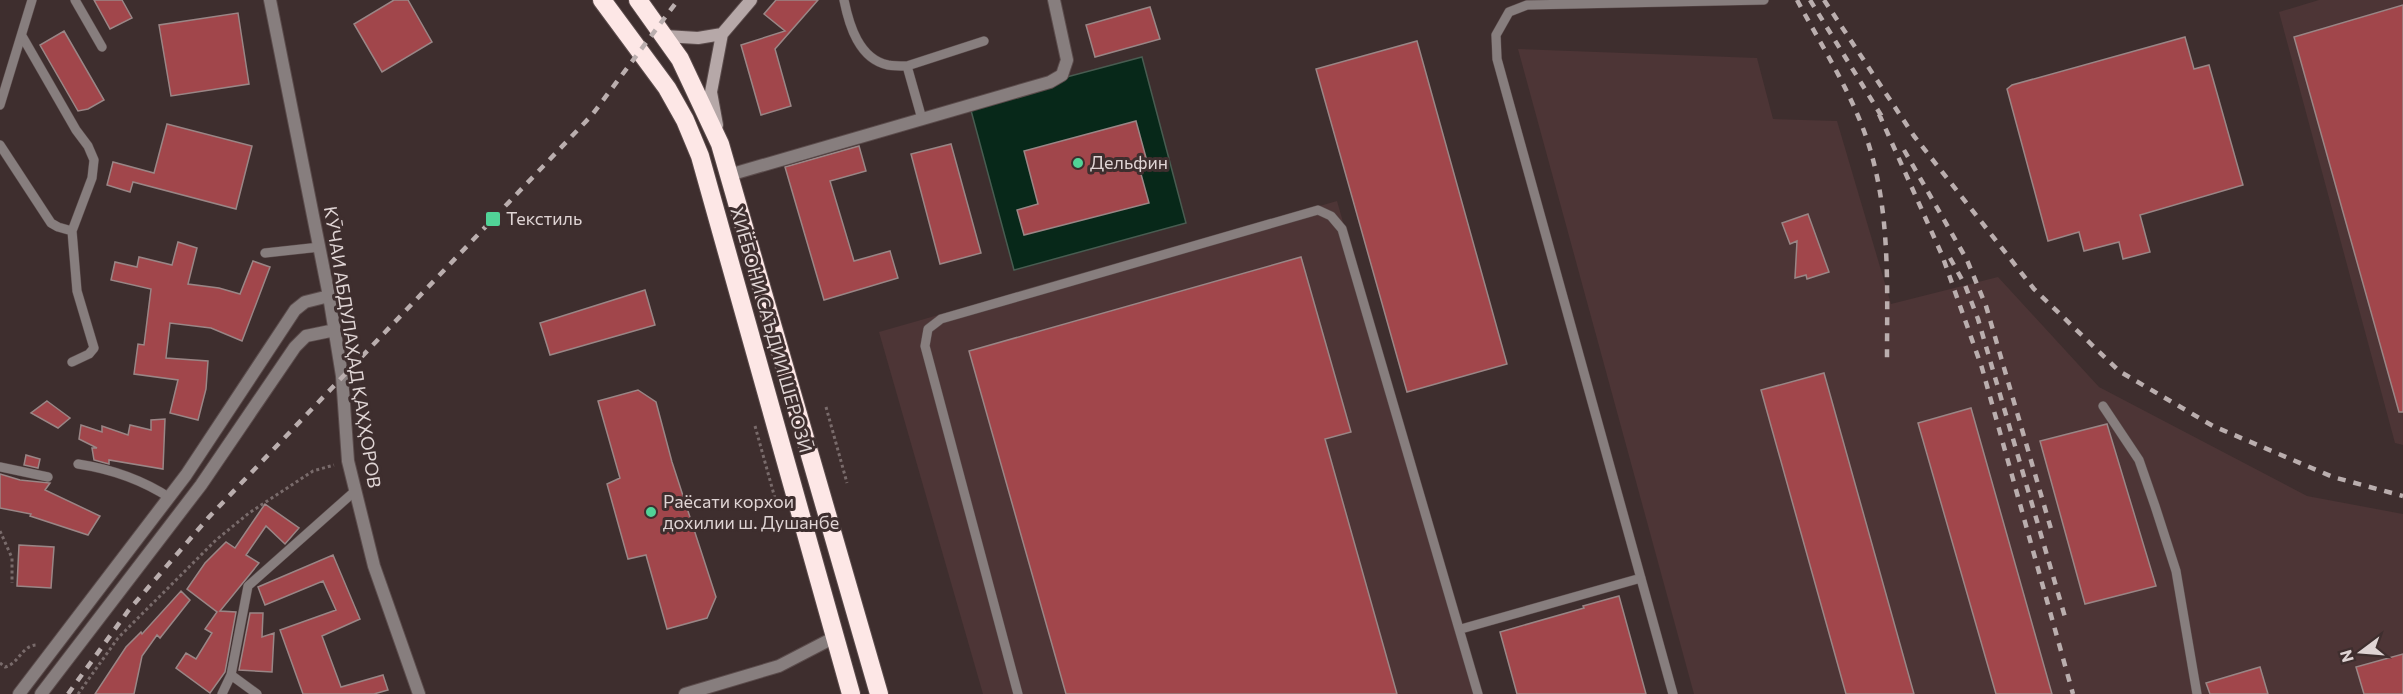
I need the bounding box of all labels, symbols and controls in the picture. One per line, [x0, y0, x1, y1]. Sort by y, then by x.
place label: Дельфин [1090, 151, 1168, 173]
marker: Дельфин [1071, 156, 1085, 170]
street label: КӮЧАИ АБДУЛАҲАД ҚАҲҲОРОВ [320, 204, 386, 489]
street label: ХИЁБОНИ САЪДИИ ШЕРОЗӢ [726, 204, 818, 455]
place label: Текстиль [506, 207, 582, 229]
marker: Текстиль [484, 210, 502, 228]
place label: Раёсати корхои дохилии ш. Душанбе [663, 490, 839, 533]
marker: Раёсати корхои дохилии ш. Душанбе [644, 505, 658, 519]
north arrow [2331, 622, 2391, 682]
text: N [2335, 648, 2357, 665]

